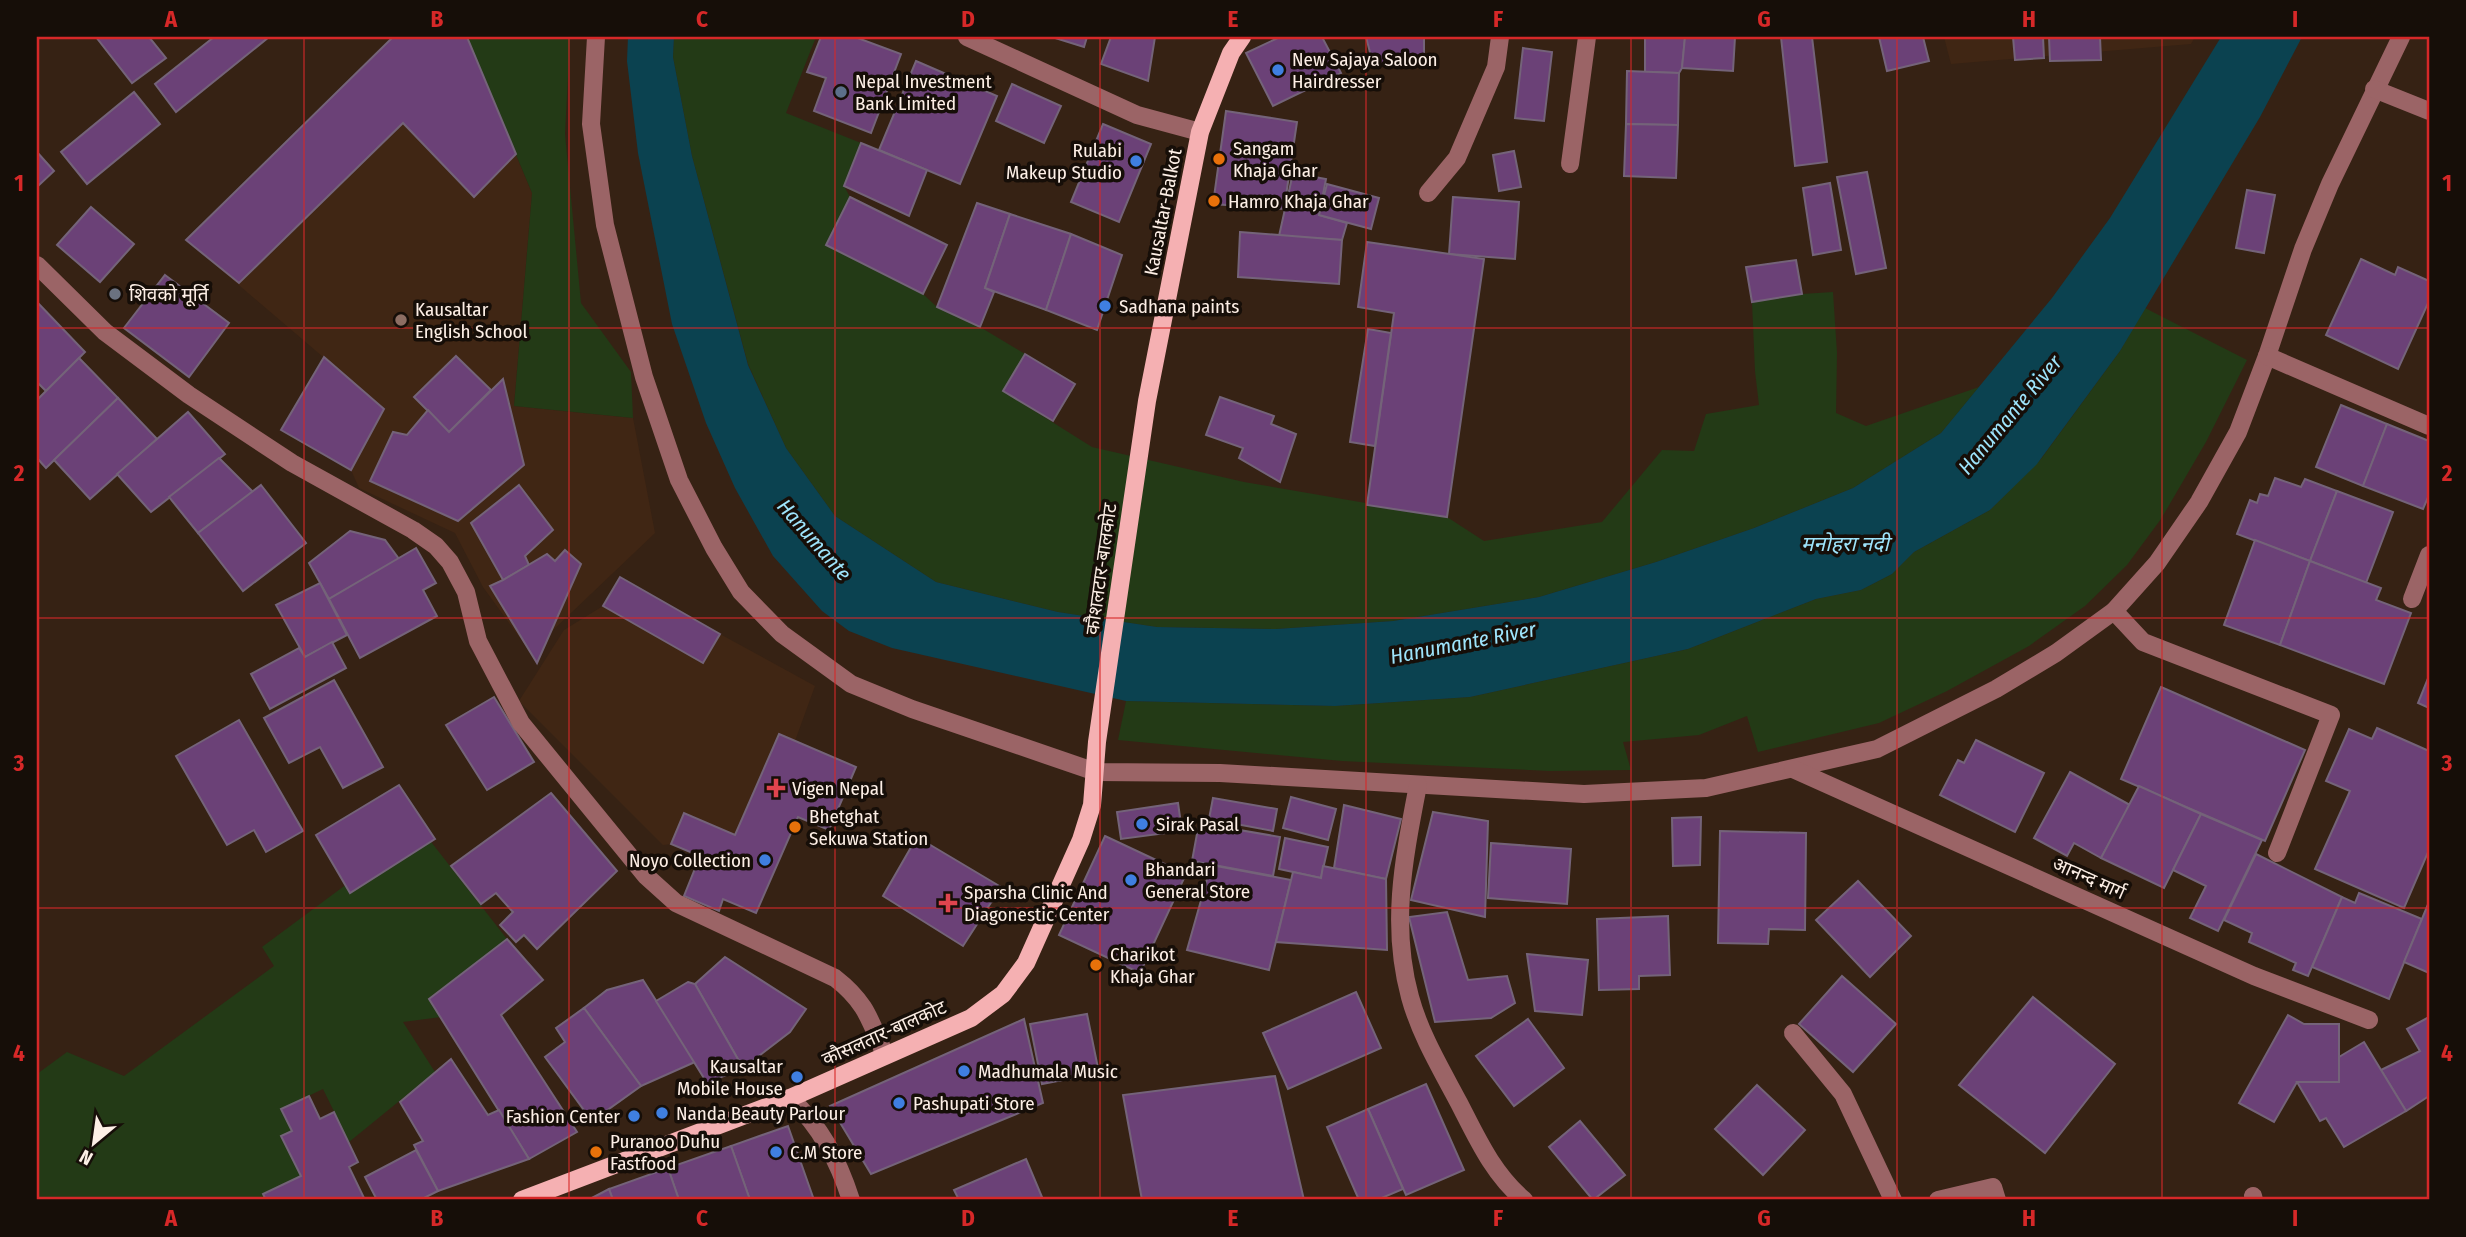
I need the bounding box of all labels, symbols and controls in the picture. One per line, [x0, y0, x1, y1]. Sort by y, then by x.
text: A [164, 5, 178, 33]
text: B [431, 5, 444, 33]
text: C [696, 5, 708, 33]
text: D [961, 5, 975, 33]
text: E [1228, 5, 1239, 33]
text: F [1493, 5, 1503, 33]
text: G [1757, 5, 1771, 33]
text: H [2022, 5, 2036, 33]
text: I [2292, 5, 2298, 33]
place label: New Sajaya Saloon Hairdresser [1292, 48, 1438, 93]
marker: New Sajaya Saloon Hairdresser [1270, 62, 1286, 78]
place label: Nepal Investment Bank Limited [855, 70, 992, 115]
marker: Nepal Investment Bank Limited [833, 84, 849, 100]
place label: Sangam Khaja Ghar [1233, 137, 1318, 182]
place label: Rulabi Makeup Studio [1006, 139, 1122, 184]
street label: Kausaltar-Balkot [1139, 146, 1187, 278]
marker: Sangam Khaja Ghar [1211, 151, 1227, 167]
marker: Rulabi Makeup Studio [1128, 153, 1144, 169]
text: 1 [14, 169, 24, 197]
text: 1 [2442, 169, 2452, 197]
place label: Hamro Khaja Ghar [1228, 190, 1369, 213]
marker: Hamro Khaja Ghar [1206, 193, 1222, 209]
place label: शिवको मूर्ति [129, 283, 210, 307]
marker: शिवको मूर्ति [107, 286, 123, 302]
place label: Sadhana paints [1119, 295, 1239, 318]
place label: Kausaltar English School [415, 298, 528, 343]
marker: Sadhana paints [1097, 298, 1113, 314]
marker: Kausaltar English School [393, 312, 409, 328]
water label: Hanumante River [1953, 350, 2068, 480]
text: 2 [13, 459, 25, 487]
text: 2 [2441, 459, 2453, 487]
water label: Hanumante [771, 494, 857, 586]
street label: कौशलटार-बालकोट [1080, 501, 1122, 636]
water label: मनोहरा नदी [1801, 531, 1893, 557]
water label: Hanumante River [1388, 616, 1539, 670]
text: 3 [13, 749, 25, 777]
text: 3 [2441, 749, 2453, 777]
place label: Vigen Nepal [792, 777, 884, 800]
marker: Vigen Nepal [766, 778, 786, 798]
place label: Bhetghat Sekuwa Station [809, 805, 928, 850]
place label: Sirak Pasal [1156, 813, 1239, 836]
marker: Sirak Pasal [1134, 816, 1150, 832]
marker: Bhetghat Sekuwa Station [787, 819, 803, 835]
place label: Noyo Collection [629, 849, 751, 872]
marker: Noyo Collection [757, 852, 773, 868]
street label: आनन्द मार्ग [2049, 852, 2130, 905]
place label: Bhandari General Store [1145, 858, 1250, 903]
marker: Bhandari General Store [1123, 872, 1139, 888]
place label: Sparsha Clinic And Diagonestic Center [964, 881, 1110, 926]
marker: Sparsha Clinic And Diagonestic Center [938, 893, 958, 913]
place label: Charikot Khaja Ghar [1110, 943, 1195, 988]
marker: Charikot Khaja Ghar [1088, 957, 1104, 973]
street label: कौसलतार-बालकोट [818, 995, 950, 1071]
text: 4 [13, 1039, 25, 1067]
text: 4 [2441, 1039, 2453, 1067]
place label: Kausaltar Mobile House [677, 1055, 783, 1100]
place label: Madhumala Music [978, 1060, 1118, 1083]
marker: Madhumala Music [956, 1063, 972, 1079]
marker: Kausaltar Mobile House [789, 1069, 805, 1085]
place label: Pashupati Store [913, 1092, 1035, 1115]
marker: Pashupati Store [891, 1095, 907, 1111]
place label: Nanda Beauty Parlour [676, 1102, 846, 1125]
place label: Fashion Center [506, 1105, 620, 1128]
marker: Nanda Beauty Parlour [654, 1105, 670, 1121]
north arrow [60, 1108, 130, 1178]
marker: Fashion Center [626, 1108, 642, 1124]
place label: Puranoo Duhu Fastfood [610, 1130, 720, 1175]
place label: C.M Store [790, 1141, 863, 1164]
marker: Puranoo Duhu Fastfood [588, 1144, 604, 1160]
marker: C.M Store [768, 1144, 784, 1160]
text: N [75, 1145, 97, 1170]
text: A [164, 1204, 178, 1232]
text: B [431, 1204, 444, 1232]
text: C [696, 1204, 708, 1232]
text: D [961, 1204, 975, 1232]
text: E [1228, 1204, 1239, 1232]
text: F [1493, 1204, 1503, 1232]
text: G [1757, 1204, 1771, 1232]
text: H [2022, 1204, 2036, 1232]
text: I [2292, 1204, 2298, 1232]

